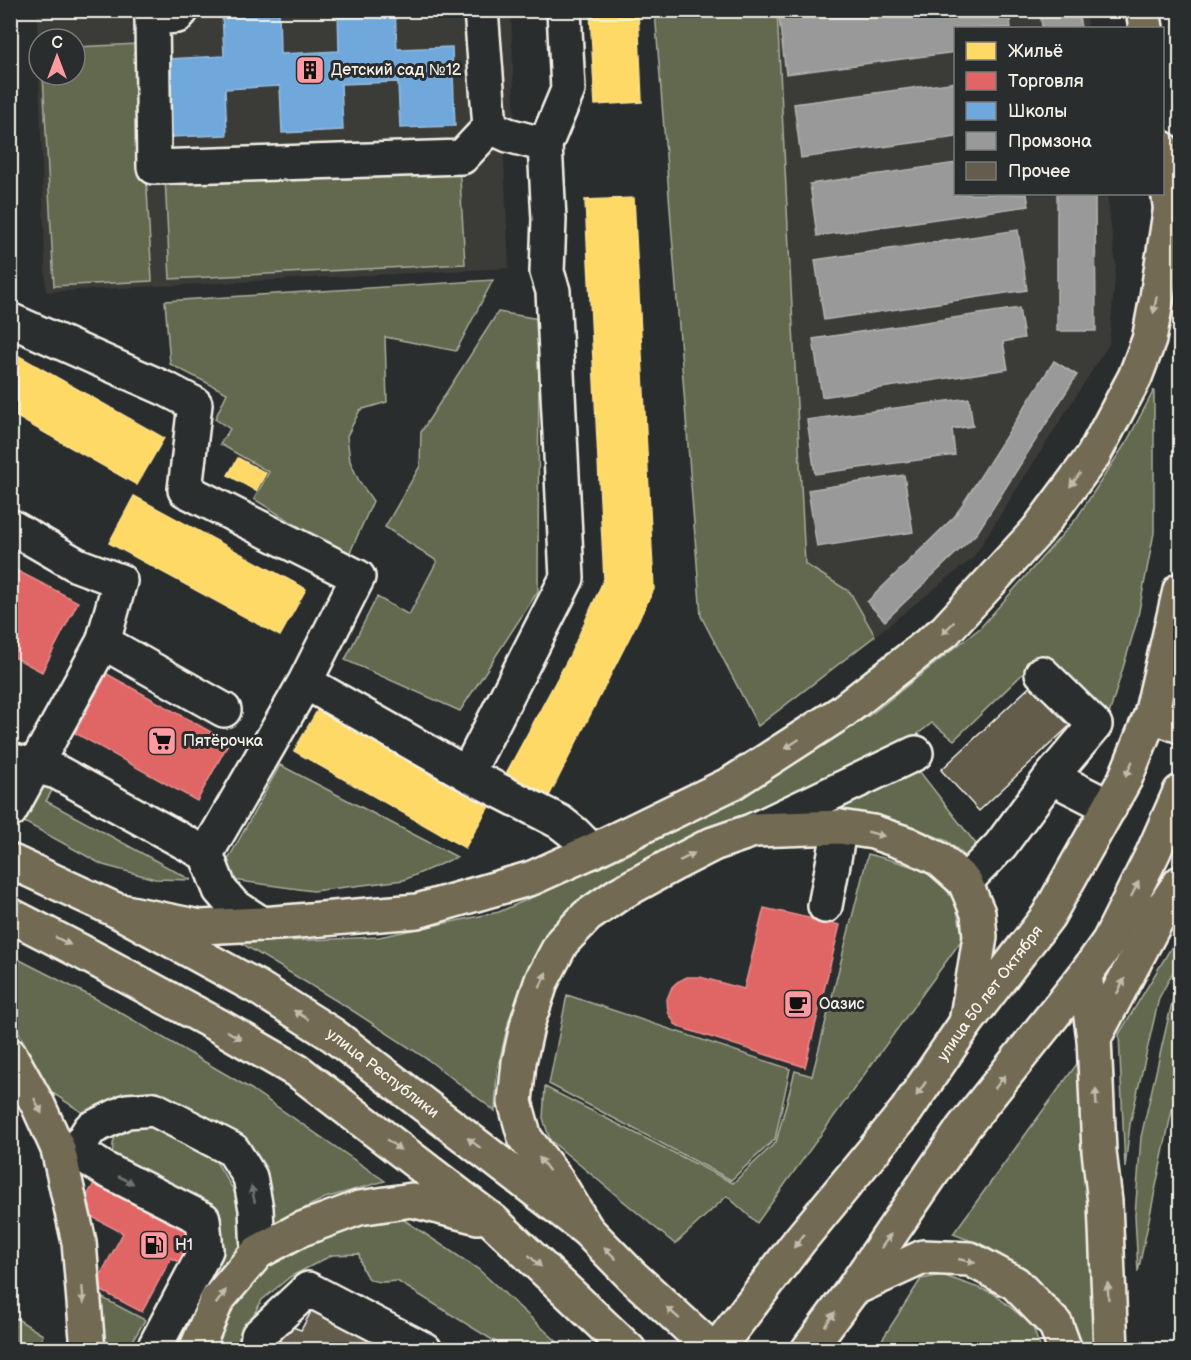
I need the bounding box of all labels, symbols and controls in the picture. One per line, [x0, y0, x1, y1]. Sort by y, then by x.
north arrow [27, 27, 87, 87]
legend [954, 27, 1164, 195]
text: С [51, 34, 63, 53]
text: Жильё [1008, 41, 1063, 62]
building icon: Детский сад №12 [294, 54, 326, 86]
place label: Детский сад №12 [331, 61, 462, 80]
text: Торговля [1008, 71, 1084, 92]
text: Школы [1008, 101, 1067, 122]
text: Промзона [1008, 131, 1092, 152]
text: Прочее [1008, 161, 1070, 182]
one-way arrow [1150, 296, 1159, 315]
one-way arrow [1069, 472, 1081, 488]
one-way arrow [941, 620, 955, 634]
supermarket icon: Пятёрочка [146, 725, 178, 757]
place label: Пятёрочка [183, 732, 264, 751]
one-way arrow [783, 739, 800, 750]
one-way arrow [1124, 760, 1133, 778]
one-way arrow [867, 829, 885, 839]
one-way arrow [678, 852, 695, 862]
one-way arrow [1130, 880, 1140, 897]
street label: улица 50 лет Октября [933, 922, 1047, 1065]
one-way arrow [54, 937, 71, 946]
one-way arrow [538, 971, 548, 989]
one-way arrow [1116, 978, 1126, 995]
cafe icon: Оазис [782, 988, 814, 1020]
place label: Оазис [819, 995, 865, 1014]
one-way arrow [293, 1009, 309, 1020]
street label: улица Республики [323, 1024, 443, 1122]
one-way arrow [226, 1030, 243, 1040]
one-way arrow [993, 1075, 1005, 1090]
one-way arrow [915, 1080, 927, 1096]
one-way arrow [1092, 1087, 1101, 1106]
one-way arrow [34, 1098, 43, 1115]
one-way arrow [466, 1137, 482, 1150]
one-way arrow [386, 1139, 402, 1152]
one-way arrow [538, 1156, 550, 1171]
one-way arrow [118, 1176, 135, 1185]
one-way arrow [248, 1184, 257, 1203]
fuel station icon: Н1 [138, 1229, 170, 1261]
one-way arrow [793, 1233, 806, 1249]
one-way arrow [880, 1233, 892, 1249]
place label: Н1 [175, 1236, 193, 1255]
one-way arrow [603, 1247, 617, 1261]
one-way arrow [528, 1254, 543, 1268]
one-way arrow [958, 1257, 977, 1266]
one-way arrow [1104, 1282, 1113, 1301]
one-way arrow [78, 1285, 88, 1304]
one-way arrow [215, 1290, 227, 1306]
one-way arrow [666, 1307, 681, 1320]
one-way arrow [824, 1312, 836, 1328]

